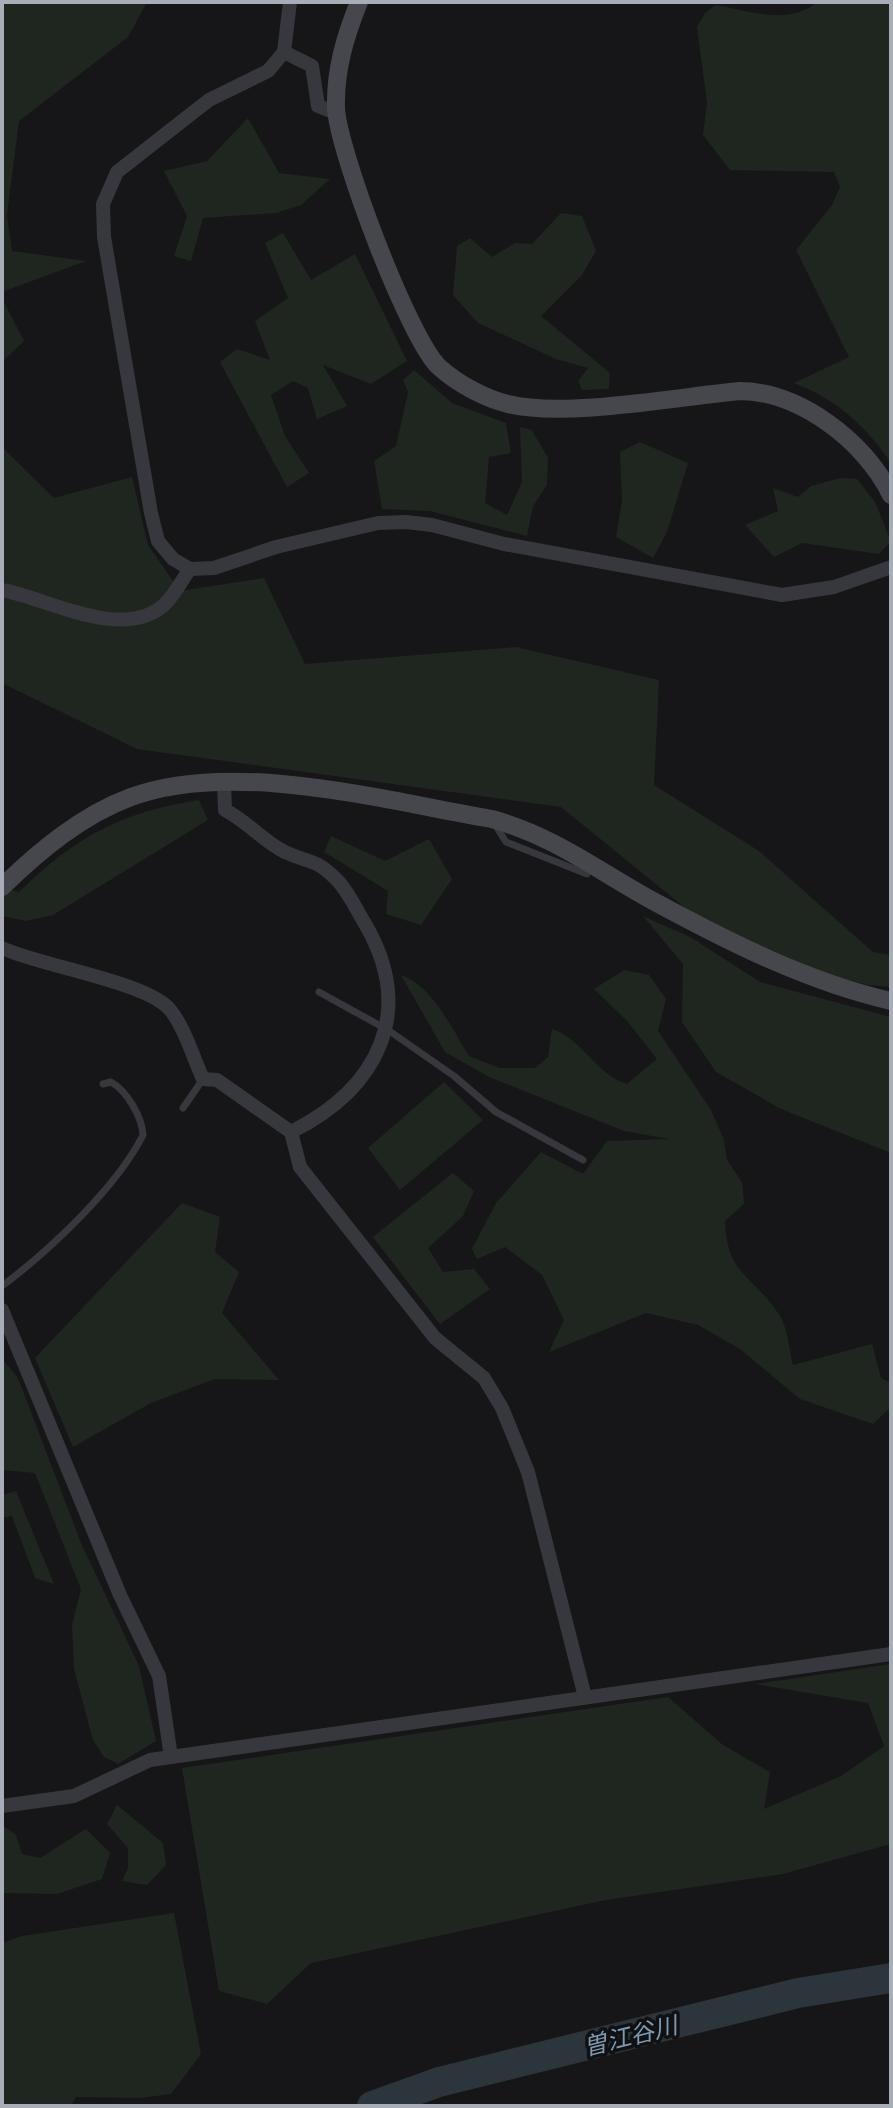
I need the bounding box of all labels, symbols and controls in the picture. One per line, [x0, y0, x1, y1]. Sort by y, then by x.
water label: 曽江谷川 [580, 2009, 683, 2061]

